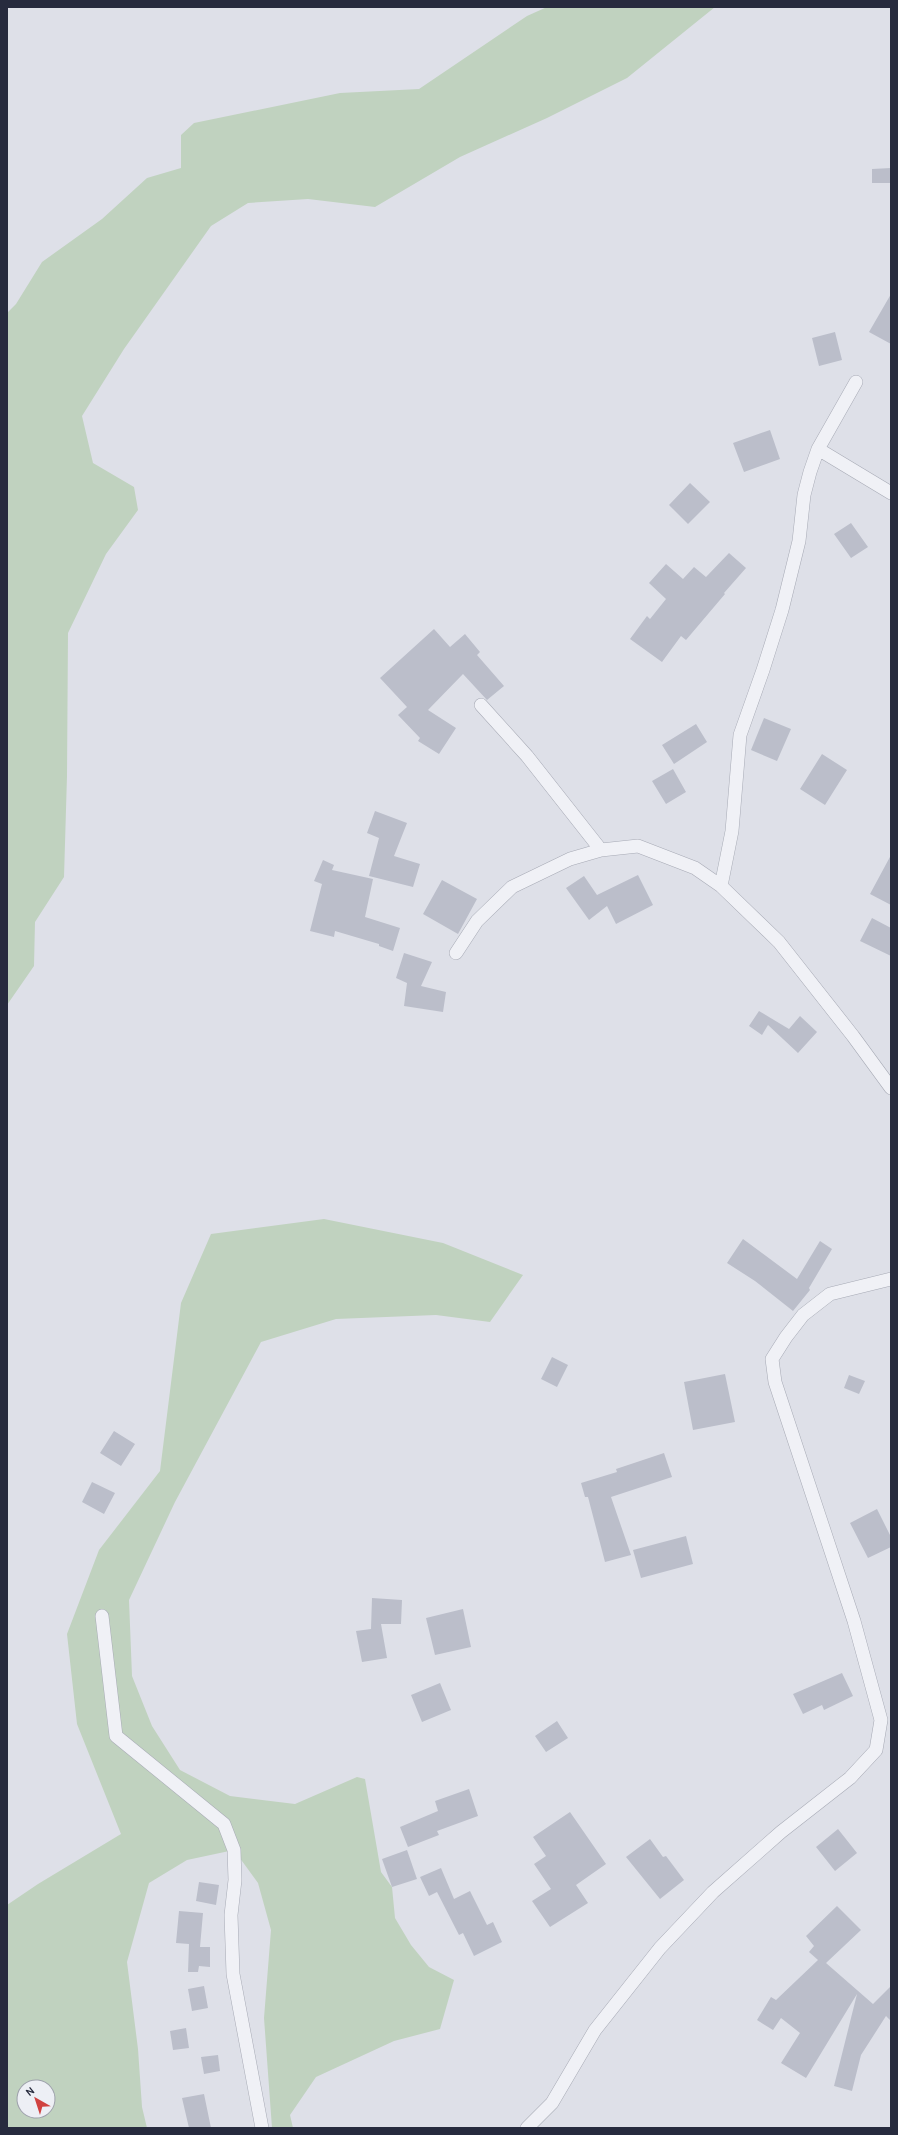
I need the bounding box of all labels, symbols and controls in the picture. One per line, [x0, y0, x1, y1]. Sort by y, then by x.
north arrow [16, 2079, 56, 2119]
text: N [23, 2084, 37, 2099]

